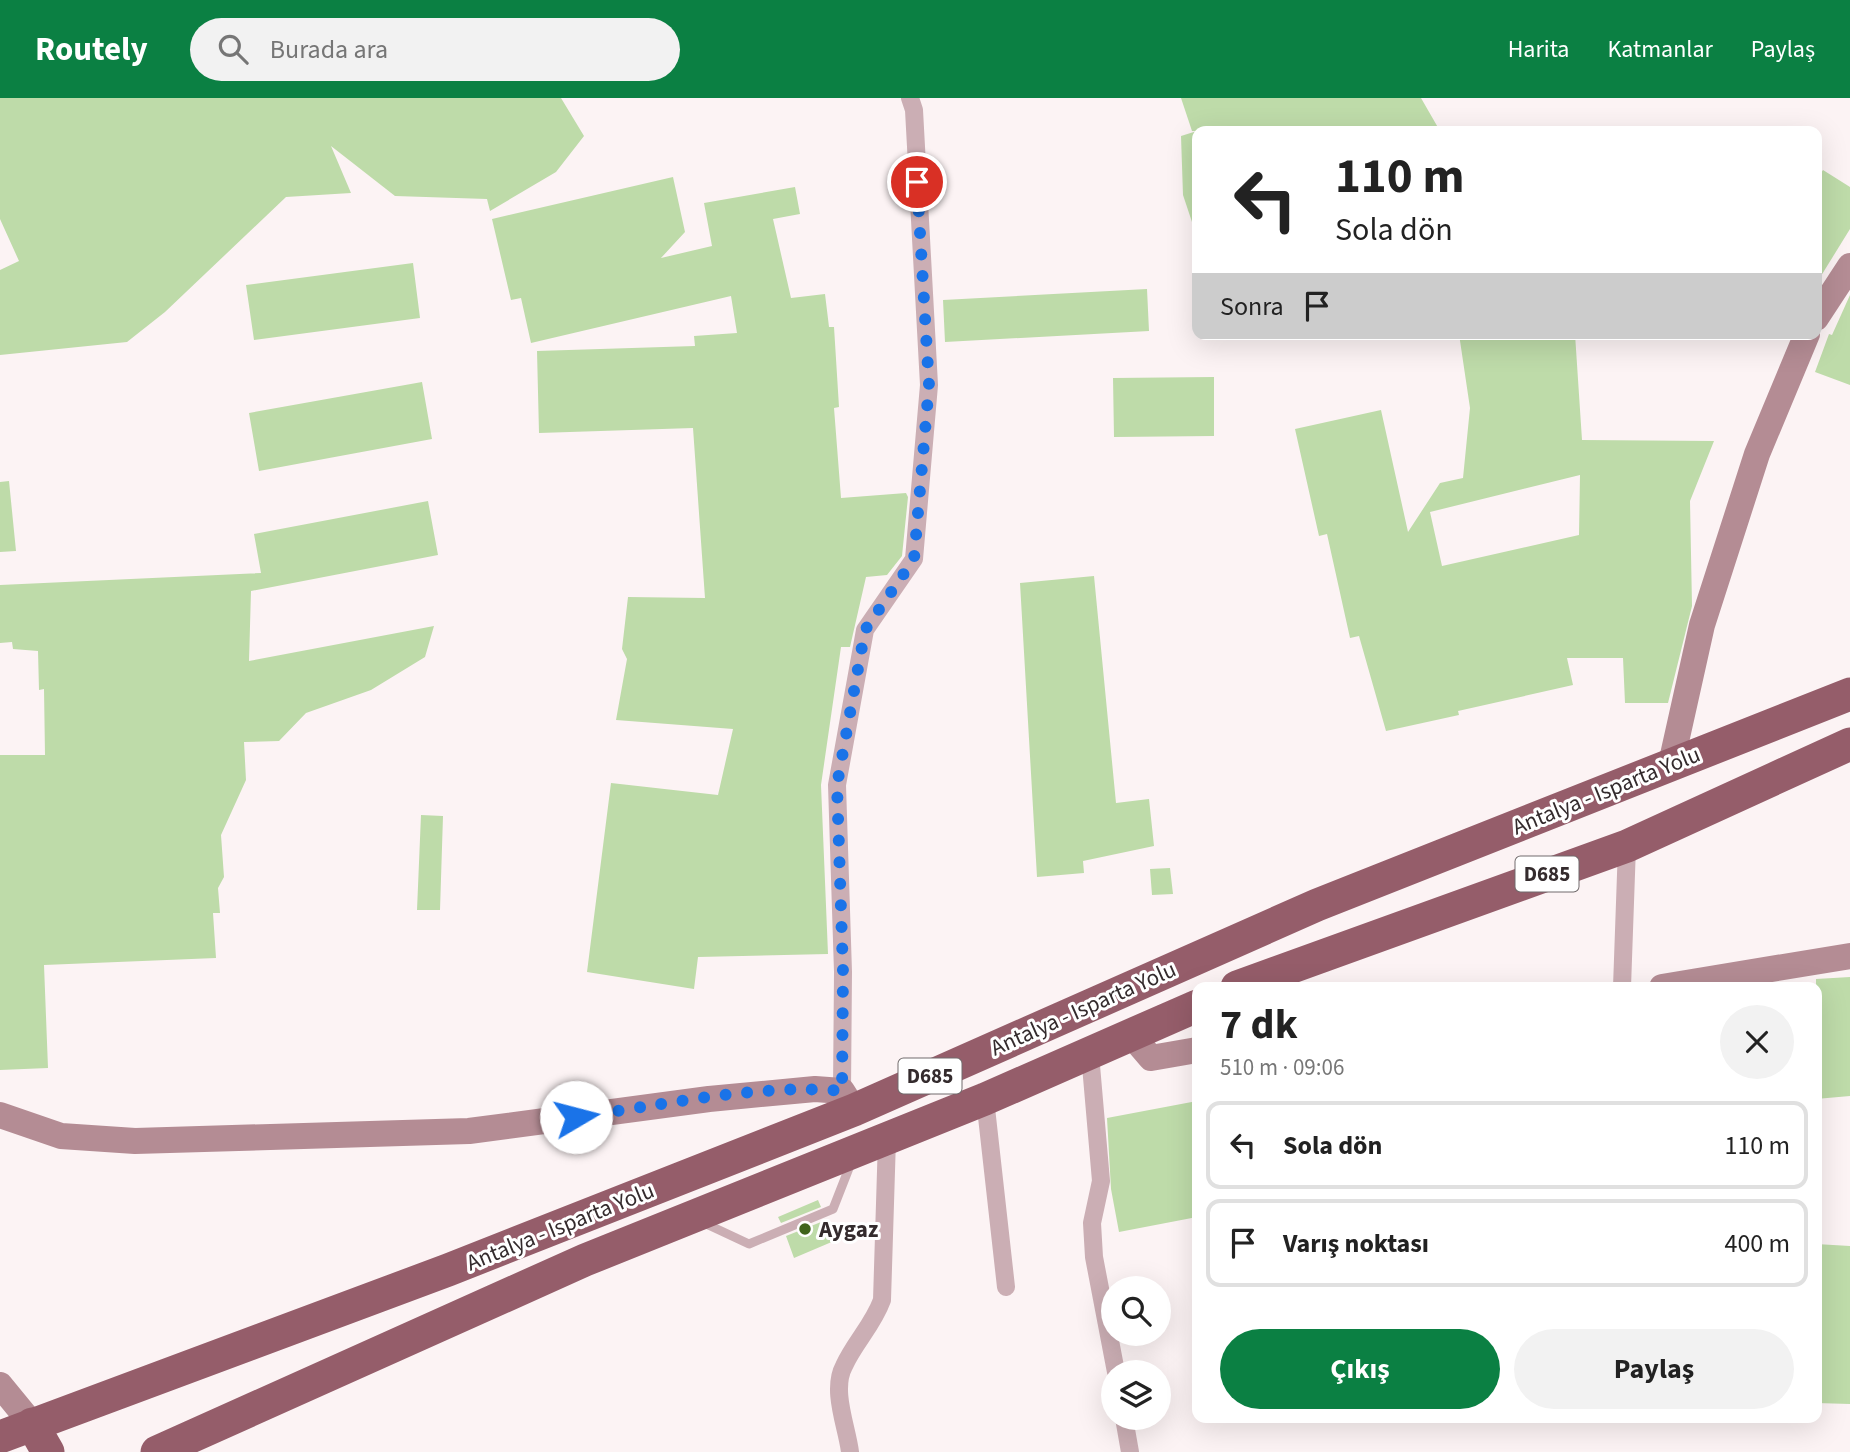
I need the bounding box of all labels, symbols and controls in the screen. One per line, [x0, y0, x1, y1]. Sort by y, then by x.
search box [190, 18, 680, 81]
text: Routely [35, 26, 148, 73]
icon: search [214, 30, 252, 68]
text: Burada ara [270, 31, 388, 68]
text: Harita [1508, 32, 1569, 67]
text: Katmanlar [1607, 32, 1713, 67]
text: Paylaş [1751, 32, 1815, 67]
text: 110 m [1335, 142, 1464, 212]
pin [887, 152, 947, 212]
icon: left [1220, 154, 1311, 245]
icon: arrive [898, 163, 936, 201]
text: Sola dön [1335, 207, 1453, 253]
icon: arrive [1298, 287, 1336, 325]
text: Sonra [1220, 288, 1284, 325]
street label: Antalya - Isparta Yolu [1507, 738, 1705, 843]
road number: D685 [1516, 856, 1578, 892]
street label: Antalya - Isparta Yolu [985, 953, 1181, 1064]
text: 7 dk [1220, 995, 1298, 1055]
button: close [1720, 1005, 1794, 1079]
text: 510 m · 09:06 [1220, 1051, 1344, 1084]
road number: D685 [898, 1058, 962, 1094]
position arrow [539, 1080, 613, 1154]
icon: left [1224, 1126, 1262, 1164]
text: Sola dön [1283, 1127, 1382, 1164]
text: 110 m [1724, 1127, 1790, 1164]
street label: Antalya - Isparta Yolu [461, 1174, 659, 1279]
place label: Aygaz [818, 1213, 879, 1246]
marker: Aygaz [797, 1221, 813, 1237]
icon: arrive [1224, 1224, 1262, 1262]
text: Varış noktası [1283, 1225, 1429, 1262]
text: 400 m [1724, 1225, 1790, 1262]
map controls [1101, 1276, 1171, 1430]
button: search [1101, 1276, 1171, 1346]
button: Çıkış [1220, 1329, 1500, 1409]
button: Paylaş [1514, 1329, 1794, 1409]
button: layers [1101, 1360, 1171, 1430]

